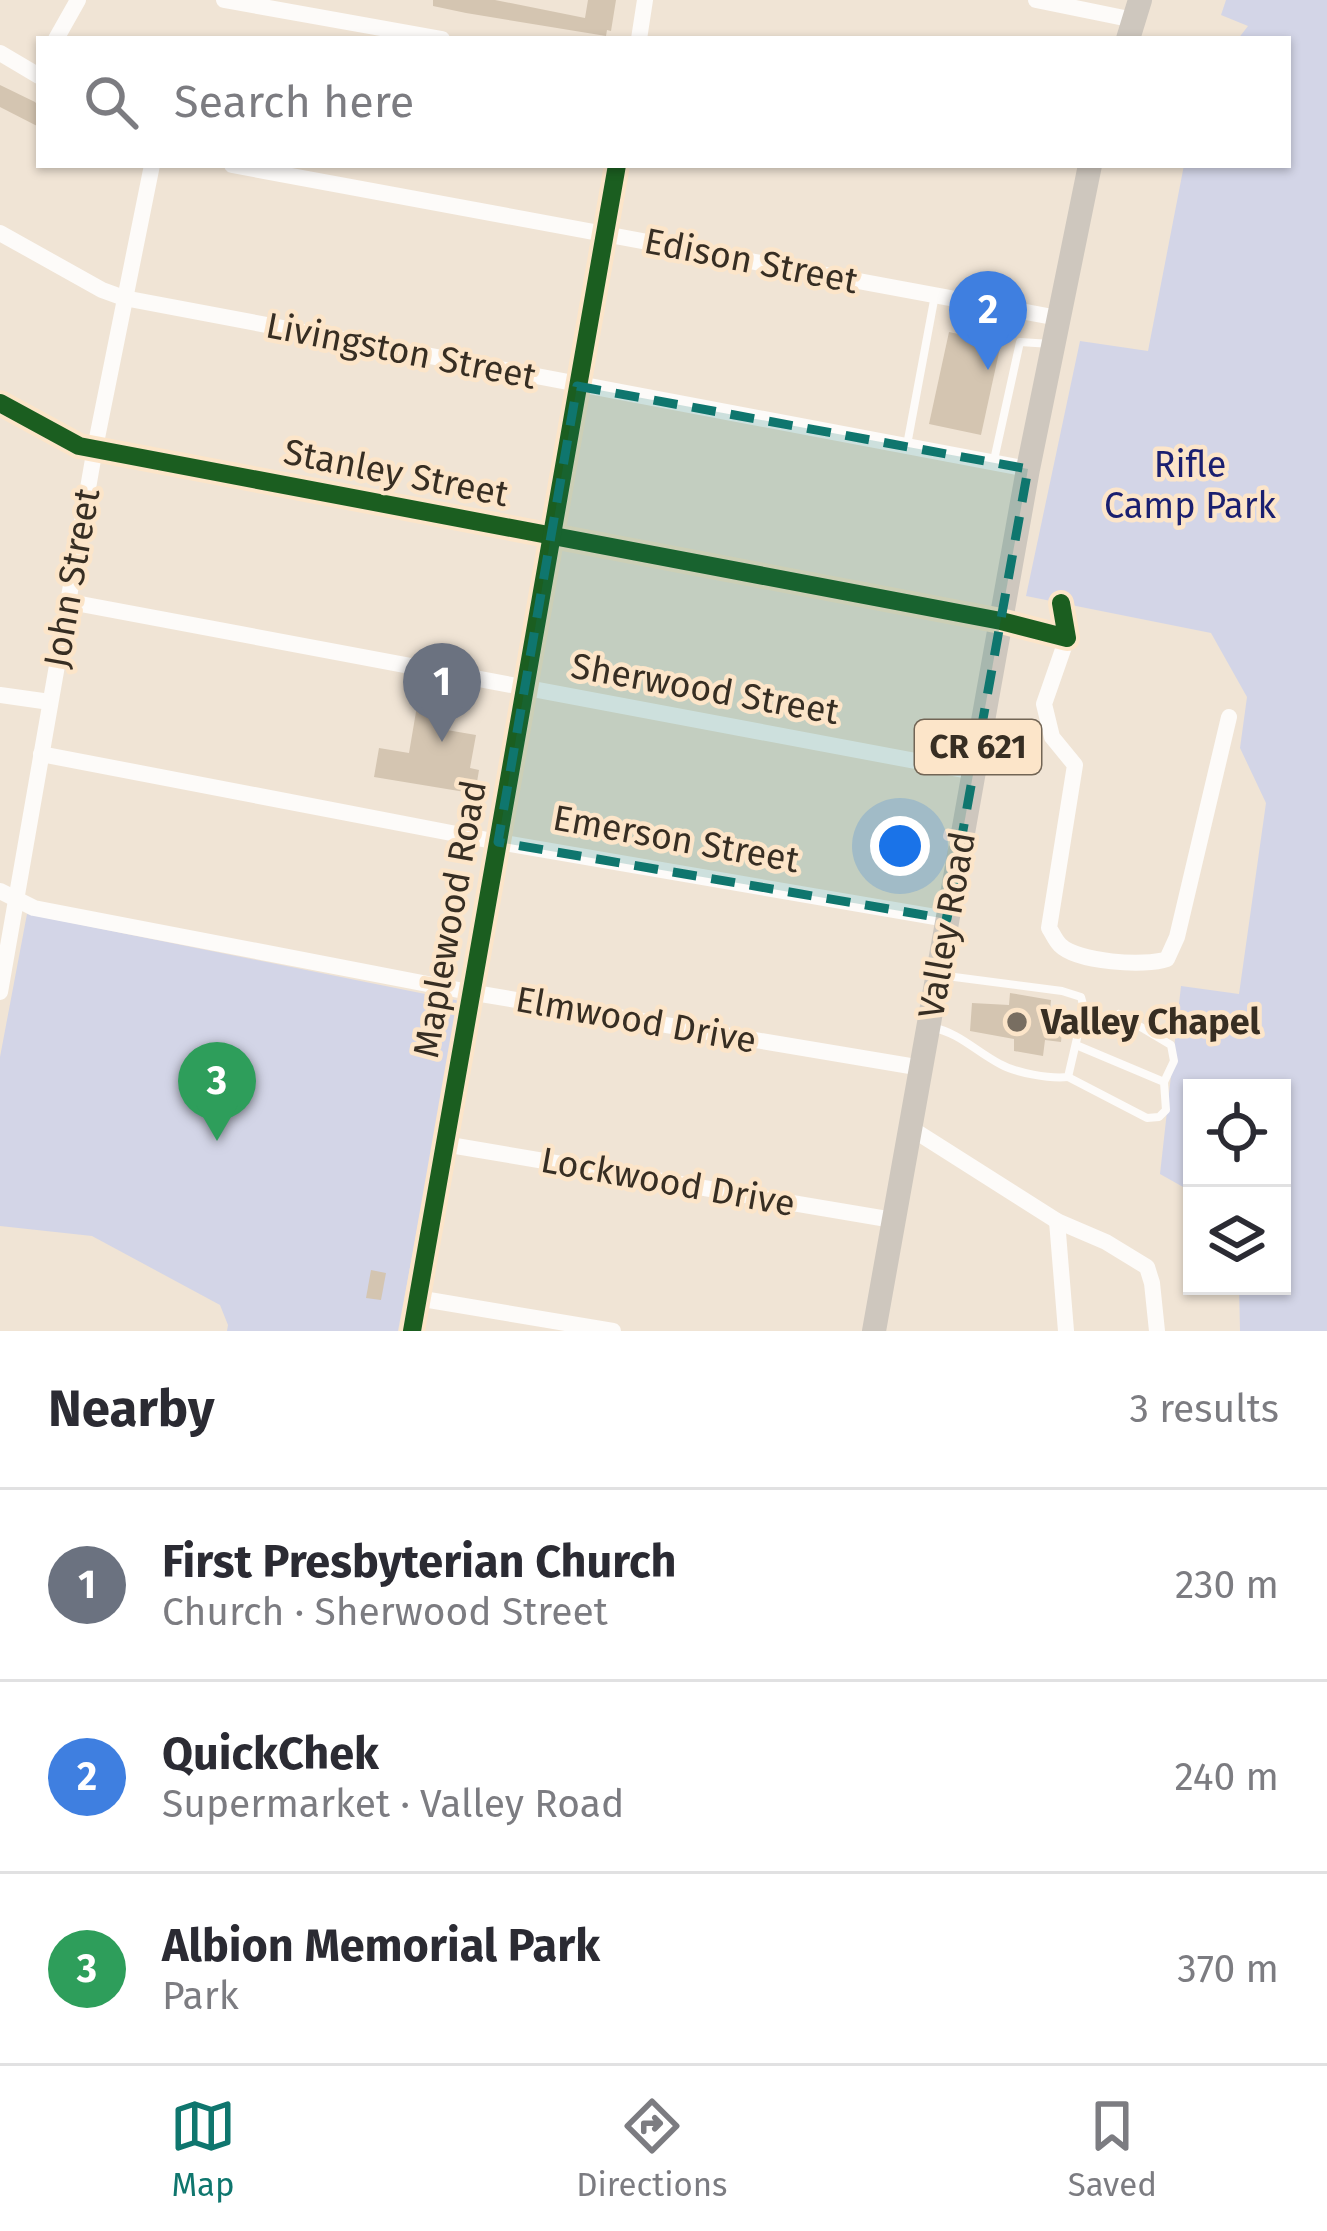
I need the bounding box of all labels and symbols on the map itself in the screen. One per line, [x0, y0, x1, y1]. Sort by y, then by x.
street label: Edison Street [641, 219, 861, 303]
pin: 2 [949, 271, 1027, 370]
street label: Livingston Street [262, 303, 540, 399]
street label: Stanley Street [280, 430, 512, 516]
park label: Rifle Camp Park [1104, 443, 1277, 528]
street label: John Street [35, 485, 109, 671]
pin: 1 [403, 643, 481, 742]
street label: Sherwood Street [568, 644, 842, 734]
road number: CR 621 [915, 720, 1041, 774]
street label: Maplewood Road [404, 777, 496, 1061]
street label: Emerson Street [550, 796, 802, 882]
your location [870, 816, 930, 876]
street label: Valley Road [909, 828, 985, 1022]
street label: Elmwood Drive [512, 977, 760, 1063]
place label: Valley Chapel [1040, 1000, 1261, 1044]
marker: Valley Chapel [1004, 1009, 1030, 1035]
pin: 3 [178, 1042, 256, 1141]
street label: Lockwood Drive [538, 1138, 798, 1226]

